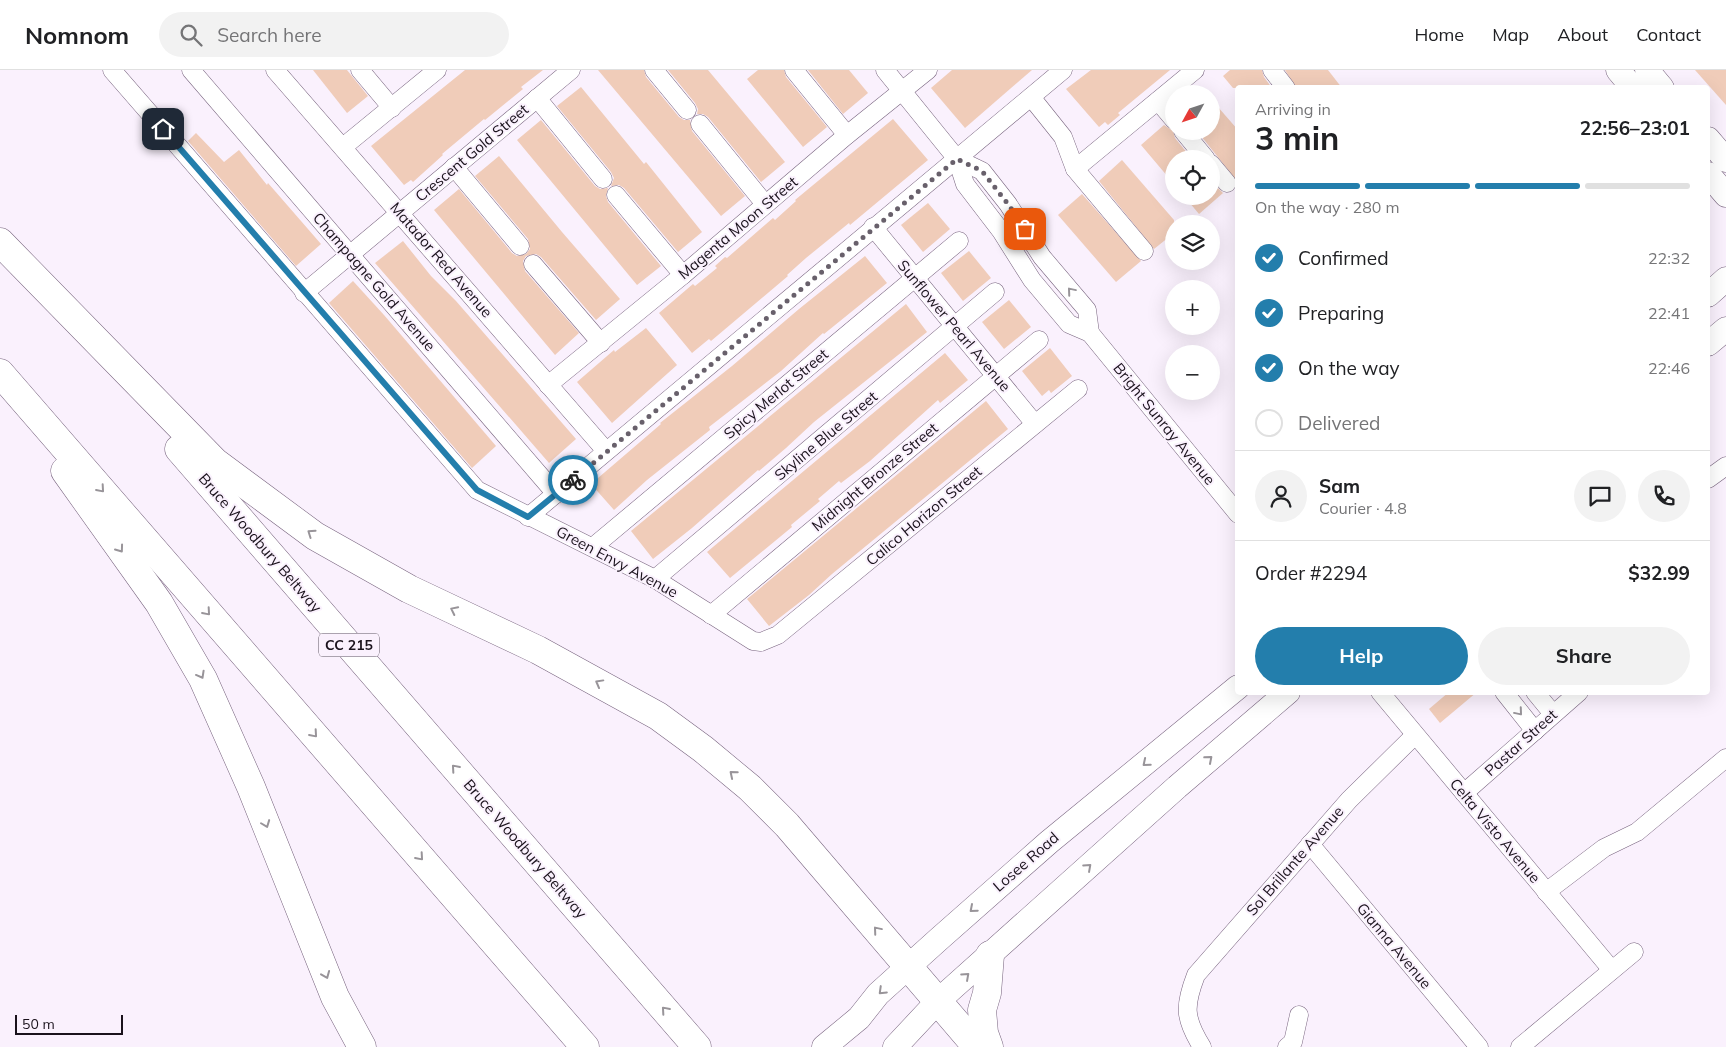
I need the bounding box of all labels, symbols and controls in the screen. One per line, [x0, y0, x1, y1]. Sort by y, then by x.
search box [159, 12, 509, 57]
text: Nomnom [25, 20, 129, 50]
icon: search [177, 21, 205, 49]
text: Search here [217, 23, 322, 47]
text: Home [1414, 23, 1464, 46]
text: Map [1492, 23, 1529, 46]
text: About [1557, 23, 1608, 46]
text: Contact [1636, 23, 1701, 46]
north arrow [1165, 85, 1220, 140]
map controls [1165, 85, 1220, 400]
text: Arriving in [1255, 99, 1331, 119]
street label: Crescent Gold Street [411, 100, 532, 206]
pin [142, 108, 184, 150]
icon: home [149, 115, 177, 143]
text: 22:56–23:01 [1580, 116, 1690, 140]
text: 3 min [1255, 118, 1339, 158]
button: locate [1165, 150, 1220, 205]
street label: Magenta Moon Street [674, 172, 801, 283]
text: On the way · 280 m [1255, 197, 1400, 217]
street label: Matador Red Avenue [386, 198, 497, 321]
street label: Champagne Gold Avenue [309, 208, 440, 355]
pin [1004, 208, 1046, 250]
icon: bag [1011, 215, 1039, 243]
button: layers [1165, 215, 1220, 270]
icon: check [1255, 244, 1283, 272]
text: Confirmed [1298, 246, 1389, 270]
text: 22:32 [1648, 248, 1690, 268]
street label: Sunflower Pearl Avenue [894, 256, 1015, 395]
button: + [1165, 280, 1220, 335]
one-way arrow [1068, 288, 1076, 297]
icon: check [1255, 299, 1283, 327]
text: Preparing [1298, 301, 1384, 325]
text: 22:41 [1648, 303, 1690, 323]
street label: Spicy Merlot Street [720, 344, 832, 443]
button: − [1165, 345, 1220, 400]
icon: check [1255, 354, 1283, 382]
text: On the way [1298, 356, 1400, 380]
text: 22:46 [1648, 358, 1690, 378]
street label: Bright Sunray Avenue [1109, 359, 1219, 489]
street label: Skyline Blue Street [770, 387, 881, 484]
text: Delivered [1298, 411, 1380, 435]
street label: Midnight Bronze Street [808, 418, 942, 535]
courier [548, 455, 598, 505]
street label: Calico Horizon Street [862, 462, 985, 570]
icon: bike [559, 466, 587, 494]
street label: Bruce Woodbury Beltway [195, 469, 326, 616]
button: person [1255, 470, 1307, 522]
button: chat [1574, 470, 1626, 522]
button: phone [1638, 470, 1690, 522]
text: Sam [1319, 474, 1360, 498]
one-way arrow [95, 483, 104, 492]
text: Courier · 4.8 [1319, 498, 1407, 518]
street label: Green Envy Avenue [553, 521, 681, 602]
one-way arrow [307, 530, 317, 539]
one-way arrow [114, 543, 123, 553]
text: Order #2294 [1255, 561, 1367, 585]
text: $32.99 [1628, 561, 1690, 585]
one-way arrow [201, 606, 210, 615]
one-way arrow [450, 606, 459, 616]
button: Help [1255, 627, 1468, 685]
button: Share [1478, 627, 1690, 685]
road number: CC 215 [319, 634, 379, 656]
one-way arrow [195, 670, 205, 679]
one-way arrow [595, 680, 604, 690]
street label: Pastar Street [1481, 705, 1561, 780]
one-way arrow [1514, 706, 1523, 715]
one-way arrow [308, 729, 317, 738]
one-way arrow [1203, 756, 1212, 765]
one-way arrow [1143, 757, 1152, 765]
one-way arrow [452, 765, 461, 774]
one-way arrow [730, 771, 739, 779]
street label: Celta Visto Avenue [1446, 774, 1545, 887]
street label: Bruce Woodbury Beltway [460, 775, 591, 922]
street label: Sol Brillante Avenue [1242, 802, 1347, 919]
one-way arrow [260, 819, 270, 828]
street label: Losee Road [989, 828, 1063, 895]
one-way arrow [414, 852, 423, 861]
one-way arrow [1082, 864, 1091, 873]
street label: Gianna Avenue [1353, 899, 1436, 992]
one-way arrow [970, 903, 979, 911]
one-way arrow [873, 926, 882, 935]
one-way arrow [320, 970, 331, 979]
one-way arrow [961, 973, 970, 982]
one-way arrow [879, 985, 888, 994]
one-way arrow [662, 1007, 671, 1016]
scale bar [15, 1012, 122, 1035]
text: 50 m [22, 1015, 55, 1033]

